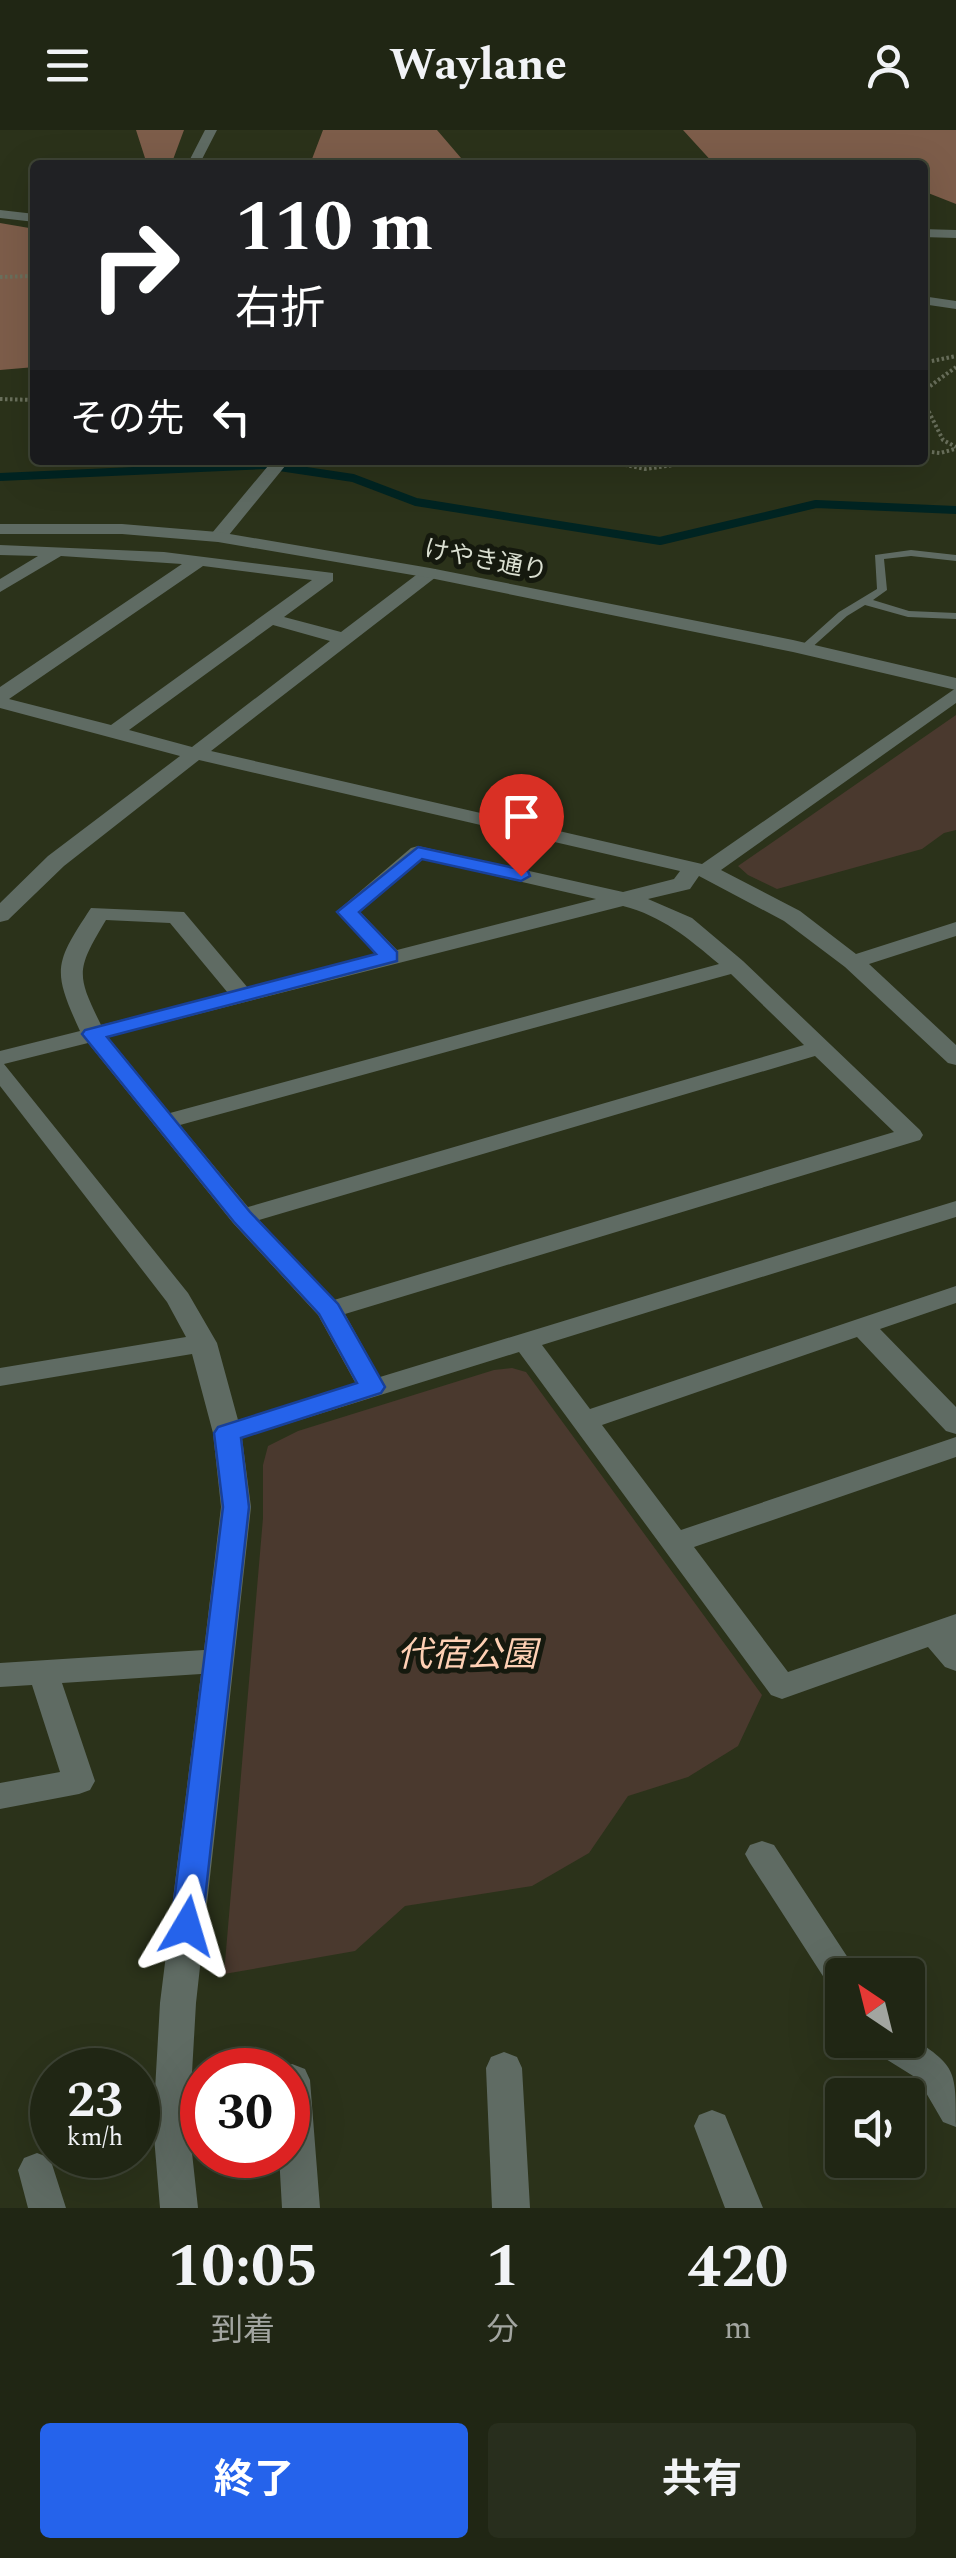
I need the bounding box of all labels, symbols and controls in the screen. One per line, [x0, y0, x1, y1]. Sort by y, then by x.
text: Waylane [389, 31, 567, 100]
icon: menu [40, 38, 95, 93]
icon: person [861, 38, 916, 93]
text: 110 m [235, 175, 433, 281]
icon: right [70, 200, 200, 330]
text: 右折 [235, 275, 325, 344]
icon: left [204, 390, 259, 445]
text: その先 [70, 391, 184, 449]
street label: けやき通り [421, 530, 551, 592]
pin [479, 774, 564, 877]
icon: arrive [494, 789, 549, 844]
park label: 代宿公園 [397, 1629, 542, 1682]
position arrow [135, 1874, 239, 1978]
north arrow [825, 1958, 925, 2058]
map controls [825, 1958, 925, 2178]
speed limit sign: 30 [180, 2048, 310, 2178]
text: 23 [67, 2063, 123, 2139]
button: sound [825, 2078, 925, 2178]
text: km/h [67, 2119, 123, 2157]
text: 10:05 [168, 2221, 318, 2313]
text: 1 [486, 2221, 520, 2313]
text: 420 [687, 2222, 788, 2314]
text: m [724, 2304, 752, 2353]
text: 到着 [211, 2306, 275, 2355]
text: 分 [487, 2306, 519, 2355]
button: 終了 [40, 2423, 468, 2538]
button: 共有 [488, 2423, 916, 2538]

